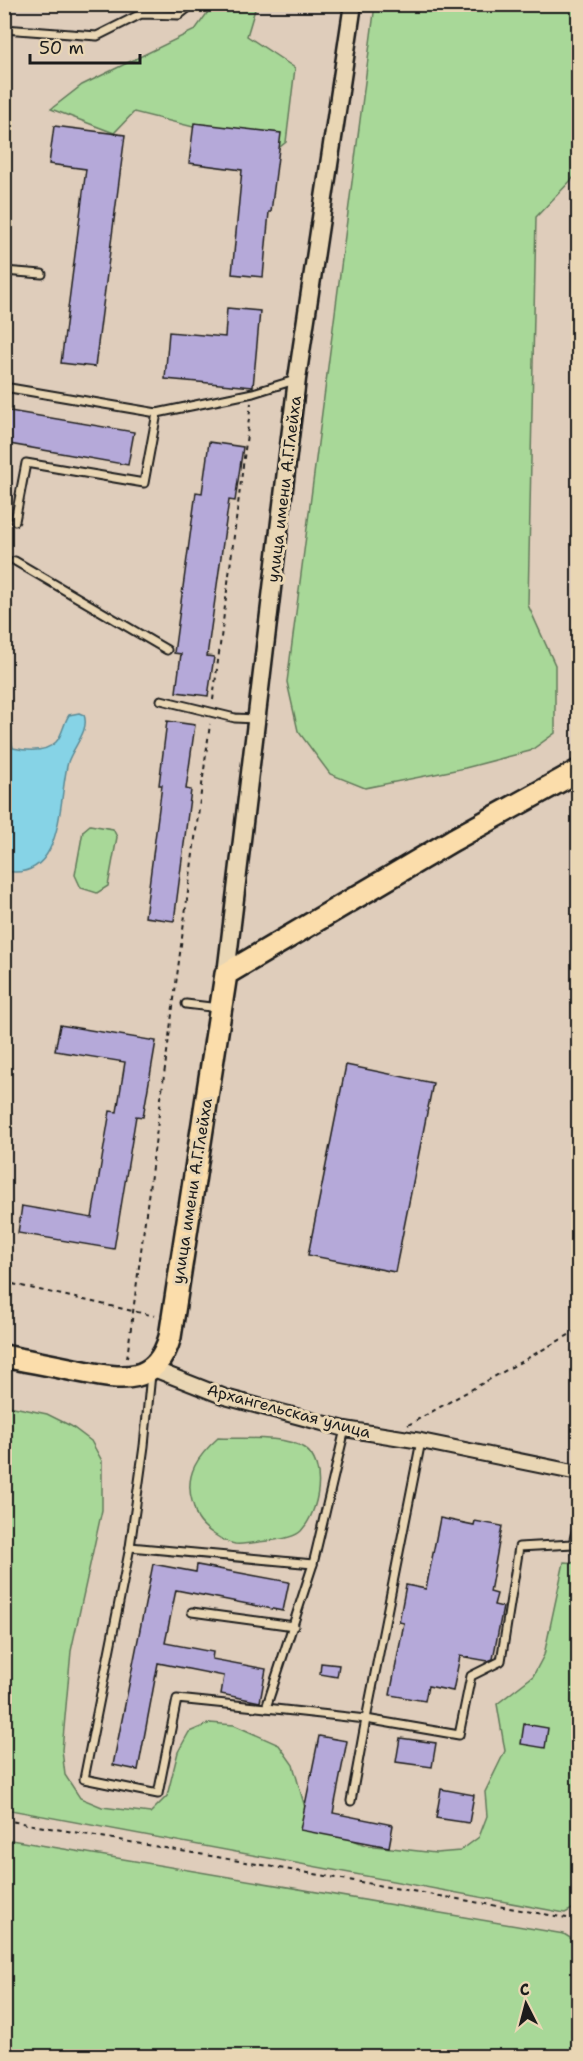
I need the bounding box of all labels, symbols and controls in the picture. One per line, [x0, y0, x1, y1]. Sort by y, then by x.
scale bar [30, 27, 140, 65]
text: 50 m [39, 36, 84, 60]
street label: улица имени А.Г.Глейха [262, 394, 306, 584]
street label: улица имени А.Г.Глейха [167, 1097, 217, 1285]
street label: Архангельская улица [205, 1379, 373, 1443]
north arrow [496, 1974, 556, 2034]
text: С [518, 1979, 531, 2001]

